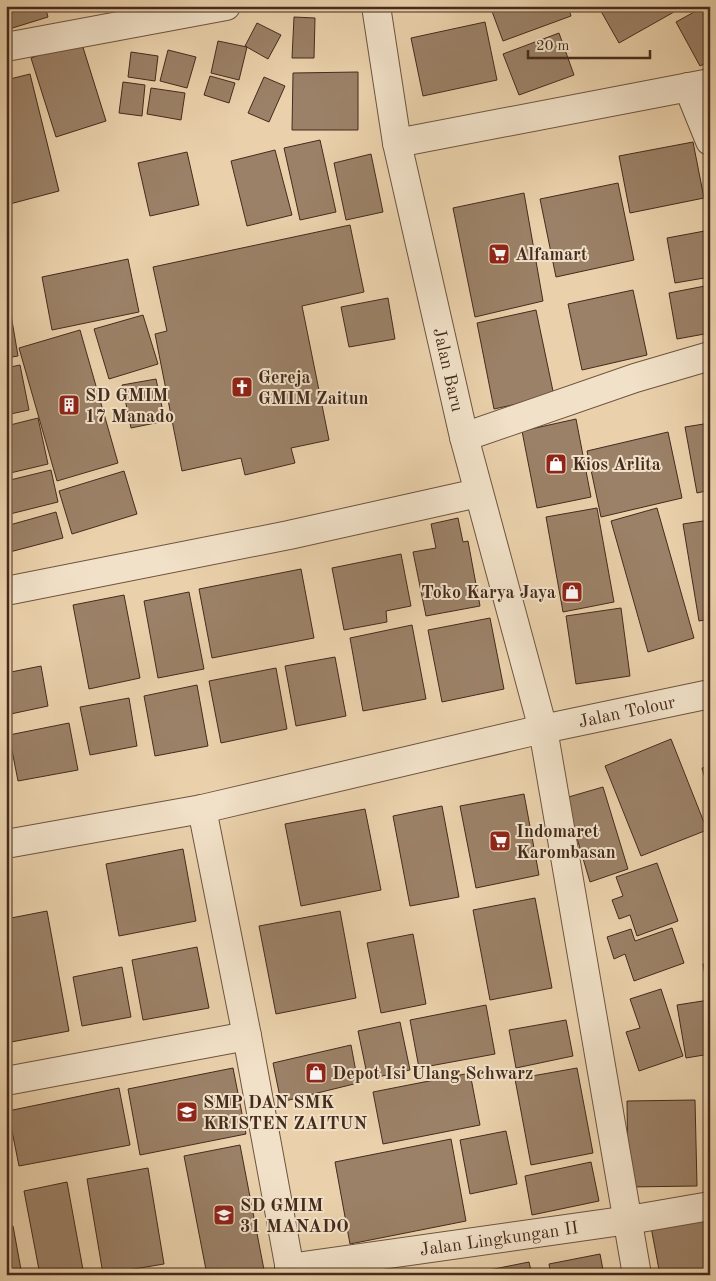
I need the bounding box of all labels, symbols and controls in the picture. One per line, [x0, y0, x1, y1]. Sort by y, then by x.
scale bar [528, 28, 651, 60]
text: 20 m [536, 39, 570, 54]
supermarket icon: Alfamart [487, 242, 511, 266]
place label: Alfamart [515, 246, 588, 264]
street label: Jalan Baru [429, 326, 466, 414]
place label: Gereja GMIM Zaitun [258, 369, 369, 408]
church icon: Gereja GMIM Zaitun [230, 375, 254, 399]
place label: SD GMIM 17 Manado [85, 387, 174, 426]
building icon: SD GMIM 17 Manado [57, 393, 81, 417]
shop icon: Kios Arlita [544, 452, 568, 476]
place label: Kios Arlita [572, 456, 661, 474]
shop icon: Toko Karya Jaya [560, 580, 584, 604]
place label: Toko Karya Jaya [421, 584, 556, 602]
street label: Jalan Tolour [577, 693, 678, 731]
place label: Indomaret Karombasan [516, 823, 616, 862]
supermarket icon: Indomaret Karombasan [488, 829, 512, 853]
shop icon: Depot Isi Ulang Schwarz [304, 1061, 328, 1085]
place label: Depot Isi Ulang Schwarz [332, 1065, 533, 1083]
place label: SMP DAN SMK KRISTEN ZAITUN [203, 1094, 368, 1133]
school or university icon: SMP DAN SMK KRISTEN ZAITUN [175, 1100, 199, 1124]
place label: SD GMIM 31 MANADO [240, 1197, 349, 1236]
school or university icon: SD GMIM 31 MANADO [212, 1203, 236, 1227]
street label: Jalan Lingkungan II [419, 1219, 580, 1259]

